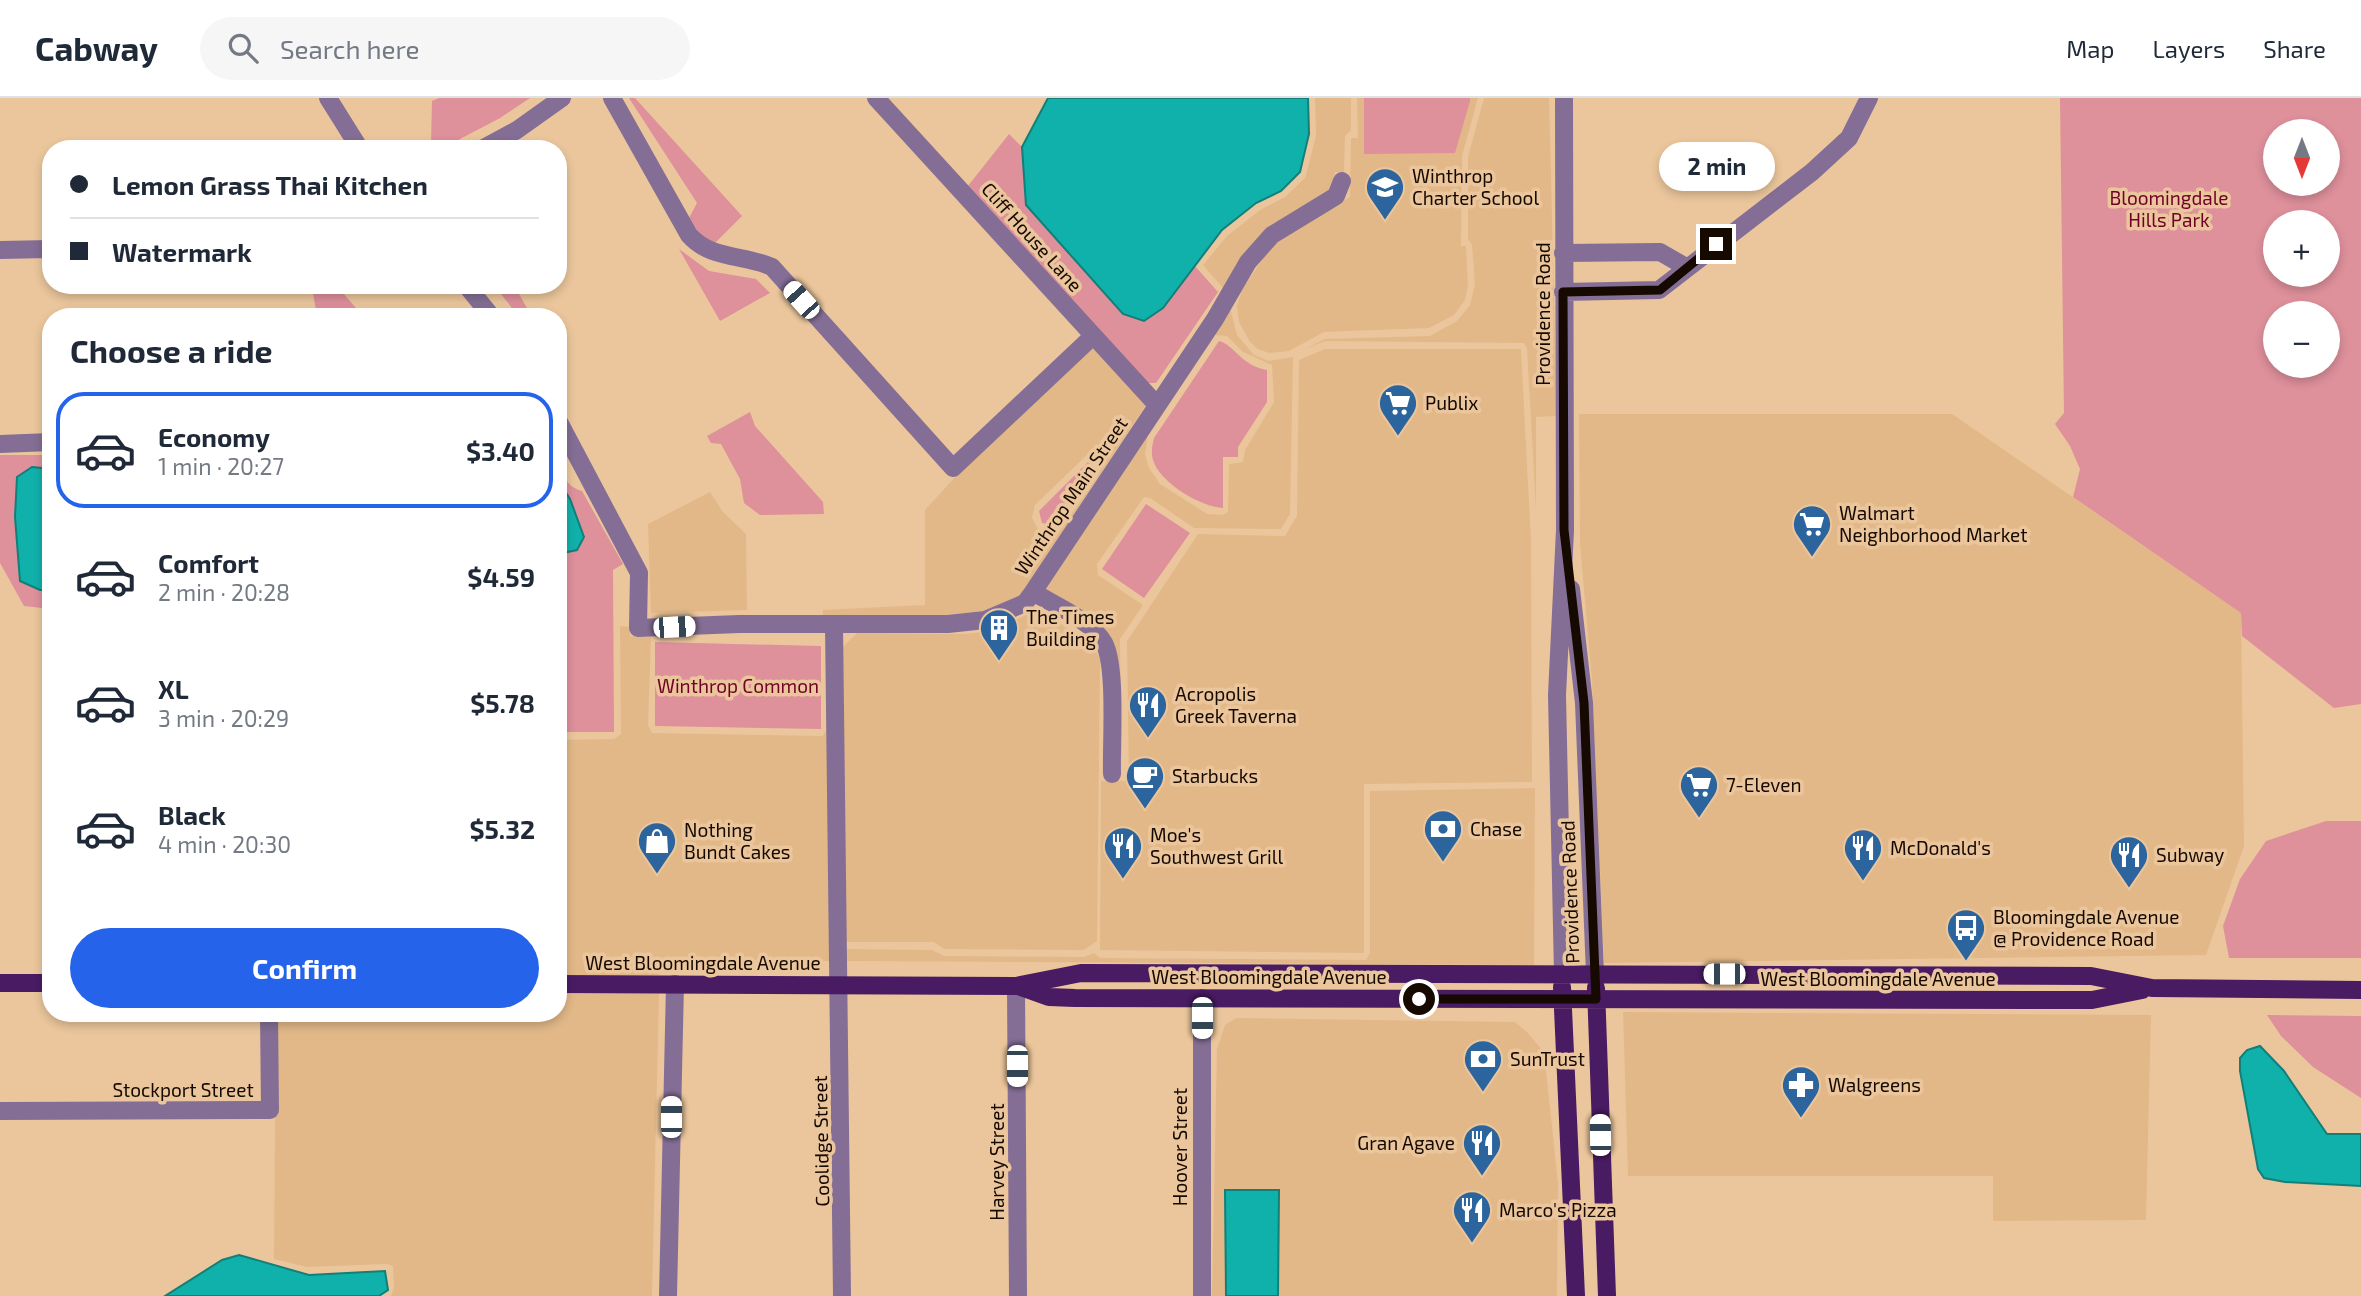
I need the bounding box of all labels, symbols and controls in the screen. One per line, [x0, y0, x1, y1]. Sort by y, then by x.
search box [200, 17, 690, 80]
text: Cabway [35, 28, 158, 68]
icon: search [224, 29, 262, 67]
text: Search here [280, 33, 420, 64]
text: Map [2066, 34, 2114, 63]
text: Layers [2152, 34, 2225, 63]
text: Share [2263, 34, 2326, 63]
north arrow [2263, 119, 2340, 196]
map controls [2263, 119, 2340, 378]
callout: 2 min [1658, 142, 1774, 192]
text: 2 min [1688, 152, 1746, 180]
place label: Winthrop Charter School [1412, 164, 1539, 209]
school or university icon: Winthrop Charter School [1364, 166, 1406, 221]
text: Lemon Grass Thai Kitchen [112, 169, 428, 200]
street label: Cliff House Lane [977, 177, 1087, 296]
park label: Bloomingdale Hills Park [2109, 186, 2229, 231]
button: + [2263, 210, 2340, 287]
route end [1700, 228, 1732, 260]
text: Watermark [112, 236, 252, 267]
street label: Providence Road [1531, 242, 1554, 386]
car [780, 277, 823, 323]
button: − [2263, 301, 2340, 378]
text: Choose a ride [70, 331, 273, 369]
supermarket icon: Publix [1377, 382, 1419, 437]
place label: Publix [1425, 391, 1478, 414]
street label: Winthrop Main Street [1009, 412, 1132, 579]
icon: car [74, 419, 137, 482]
text: Economy [158, 421, 270, 452]
text: $3.40 [466, 435, 535, 466]
text: 1 min · 20:27 [158, 452, 284, 480]
place label: Walmart Neighborhood Market [1839, 501, 2027, 546]
supermarket icon: Walmart Neighborhood Market [1791, 503, 1833, 558]
icon: car [74, 545, 137, 608]
text: Comfort [158, 547, 259, 578]
text: $4.59 [467, 561, 535, 592]
text: 2 min · 20:28 [158, 578, 290, 606]
place label: The Times Building [1026, 605, 1114, 650]
building icon: The Times Building [978, 607, 1020, 662]
car [653, 615, 696, 639]
icon: car [74, 671, 137, 734]
text: XL [158, 673, 189, 704]
park label: Winthrop Common [657, 674, 819, 697]
place label: Acropolis Greek Taverna [1175, 682, 1297, 727]
restaurant icon: Acropolis Greek Taverna [1127, 684, 1169, 739]
text: $5.78 [470, 687, 535, 718]
text: 3 min · 20:29 [158, 704, 289, 732]
cafe icon: Starbucks [1124, 755, 1166, 810]
place label: Starbucks [1172, 764, 1258, 787]
supermarket icon: 7-Eleven [1678, 764, 1720, 819]
place label: 7-Eleven [1726, 773, 1802, 796]
icon: car [74, 797, 137, 860]
text: Black [158, 799, 226, 830]
bank icon: Chase [1422, 808, 1464, 863]
text: $5.32 [469, 813, 535, 844]
place label: Chase [1470, 817, 1522, 840]
place label: Nothing Bundt Cakes [684, 818, 791, 863]
shop icon: Nothing Bundt Cakes [636, 820, 678, 875]
street label: Providence Road [1556, 820, 1583, 964]
place label: Moe's Southwest Grill [1150, 823, 1283, 868]
restaurant icon: Moe's Southwest Grill [1102, 825, 1144, 880]
restaurant icon: McDonald's [1842, 827, 1884, 882]
text: 4 min · 20:30 [158, 830, 291, 858]
restaurant icon: Subway [2108, 834, 2150, 889]
place label: McDonald's [1890, 836, 1991, 859]
place label: Subway [2156, 843, 2224, 866]
place label: Bloomingdale Avenue @ Providence Road [1993, 905, 2180, 950]
bus stop icon: Bloomingdale Avenue @ Providence Road [1945, 907, 1987, 962]
button: Confirm [70, 928, 539, 1008]
street label: West Bloomingdale Avenue [585, 951, 821, 974]
car [1704, 964, 1746, 985]
street label: West Bloomingdale Avenue [1151, 965, 1387, 988]
street label: West Bloomingdale Avenue [1760, 967, 1996, 990]
route start [1403, 983, 1435, 1015]
car [1192, 997, 1213, 1039]
bank icon: SunTrust [1462, 1038, 1504, 1093]
car [1007, 1045, 1028, 1087]
place label: SunTrust [1510, 1047, 1585, 1070]
pharmacy icon: Walgreens [1780, 1064, 1822, 1119]
place label: Walgreens [1828, 1073, 1921, 1096]
street label: Coolidge Street [808, 1075, 833, 1207]
street label: Stockport Street [112, 1078, 254, 1101]
street label: Hoover Street [1168, 1088, 1191, 1206]
car [661, 1096, 682, 1138]
street label: Harvey Street [985, 1103, 1008, 1221]
car [1590, 1114, 1611, 1156]
restaurant icon: Gran Agave [1461, 1122, 1503, 1177]
place label: Gran Agave [1357, 1131, 1455, 1154]
restaurant icon: Marco's Pizza [1451, 1189, 1493, 1244]
place label: Marco's Pizza [1499, 1198, 1617, 1221]

